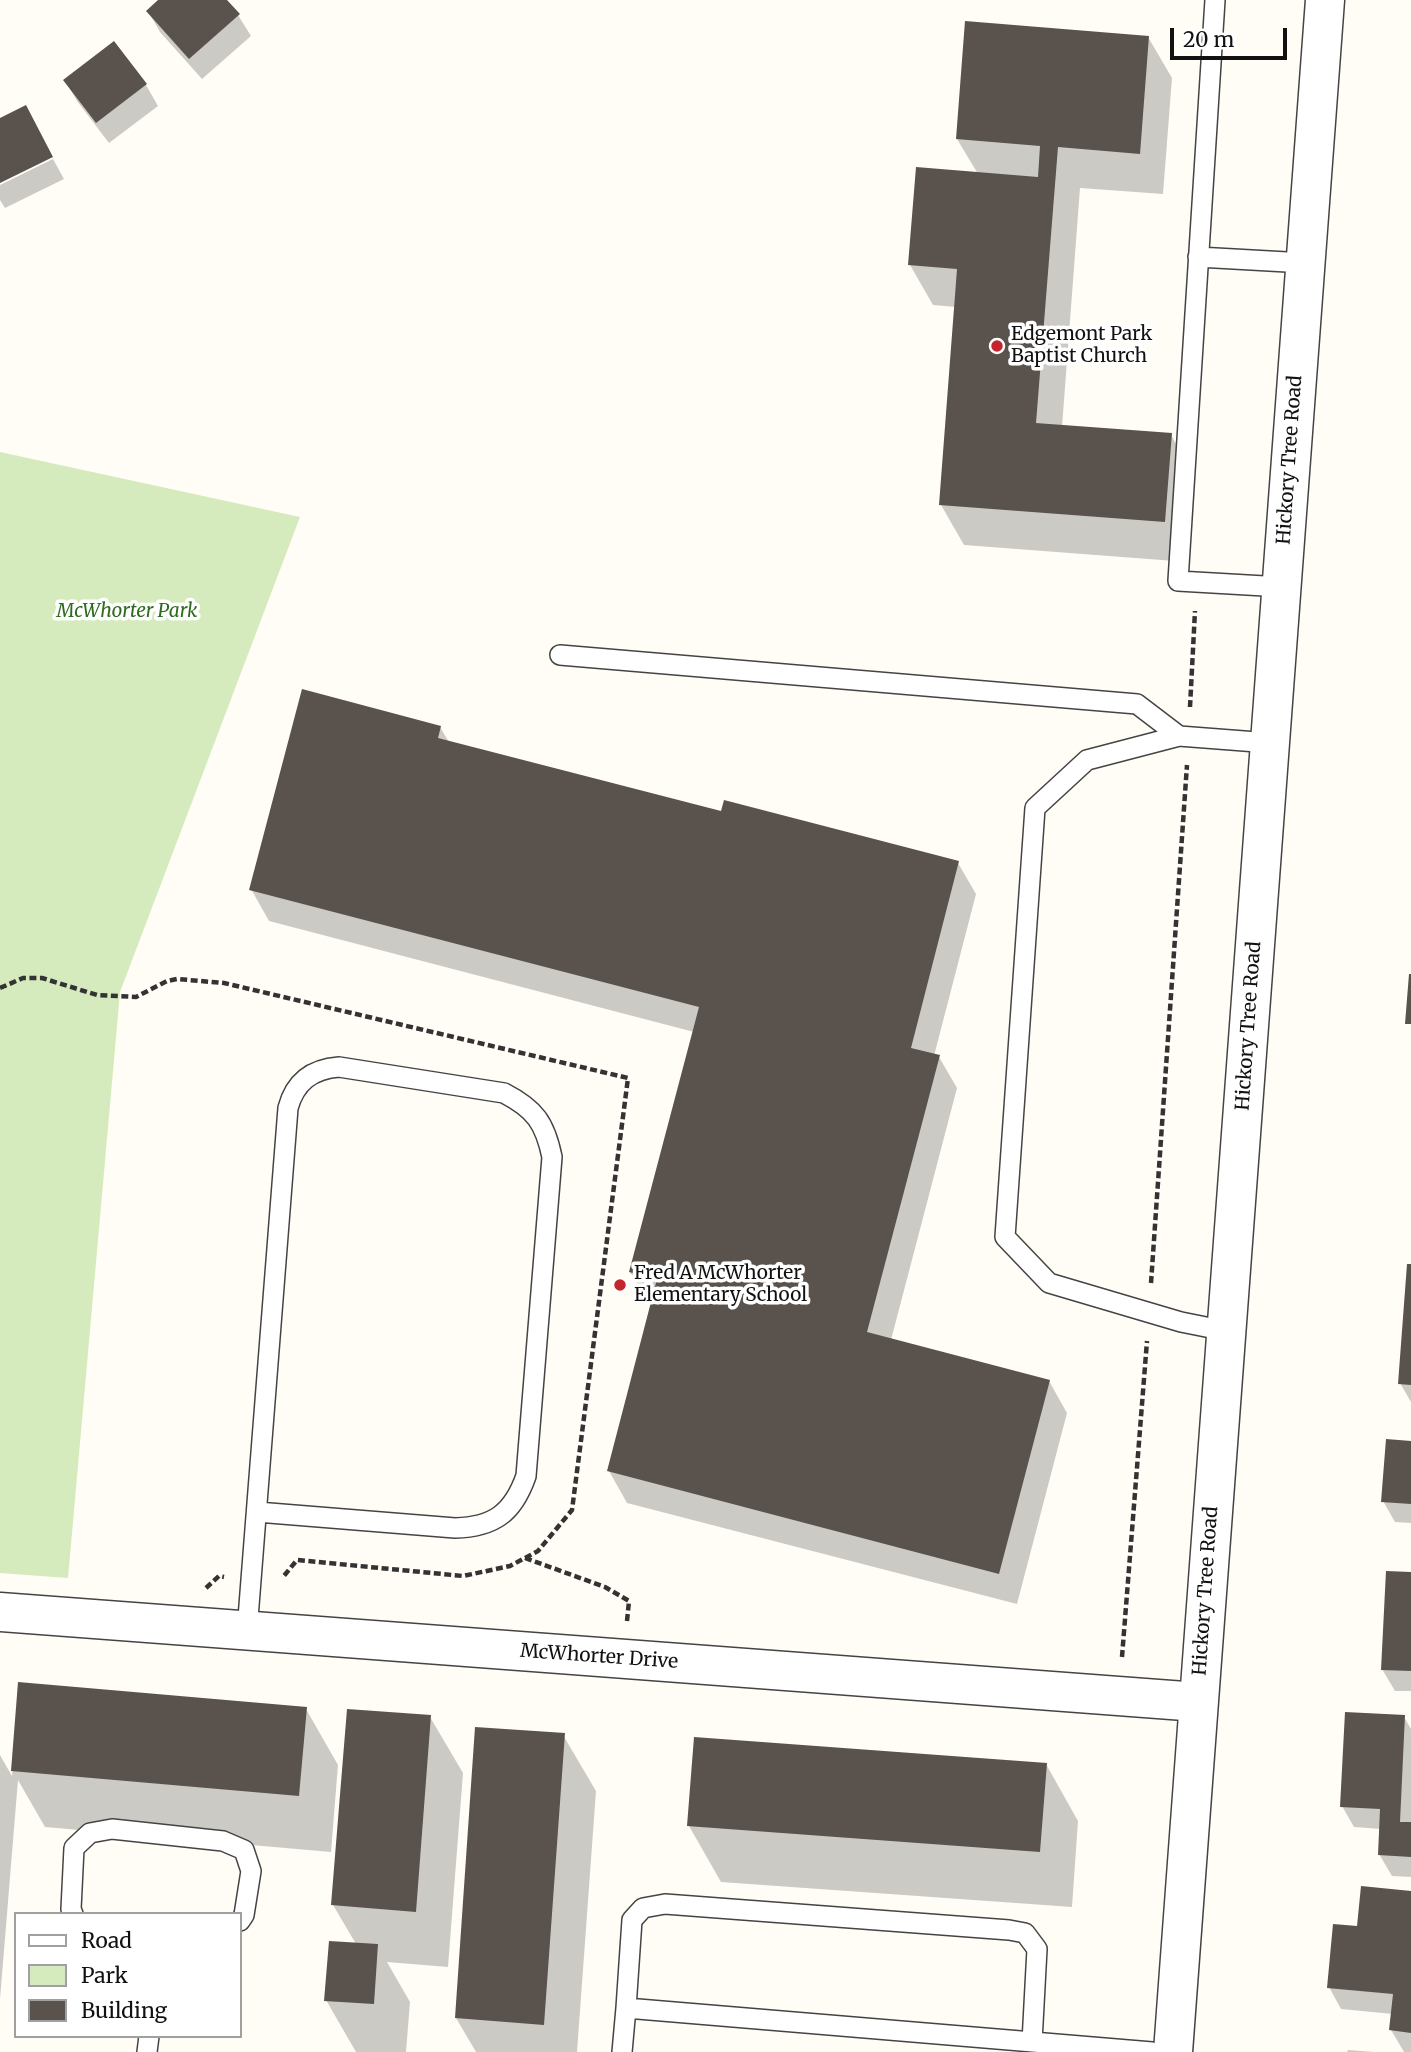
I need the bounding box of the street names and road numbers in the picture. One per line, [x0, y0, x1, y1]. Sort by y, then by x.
street label: Hickory Tree Road [1273, 375, 1307, 545]
street label: Hickory Tree Road [1232, 941, 1266, 1111]
street label: Hickory Tree Road [1189, 1506, 1223, 1676]
street label: McWhorter Drive [519, 1640, 679, 1674]

